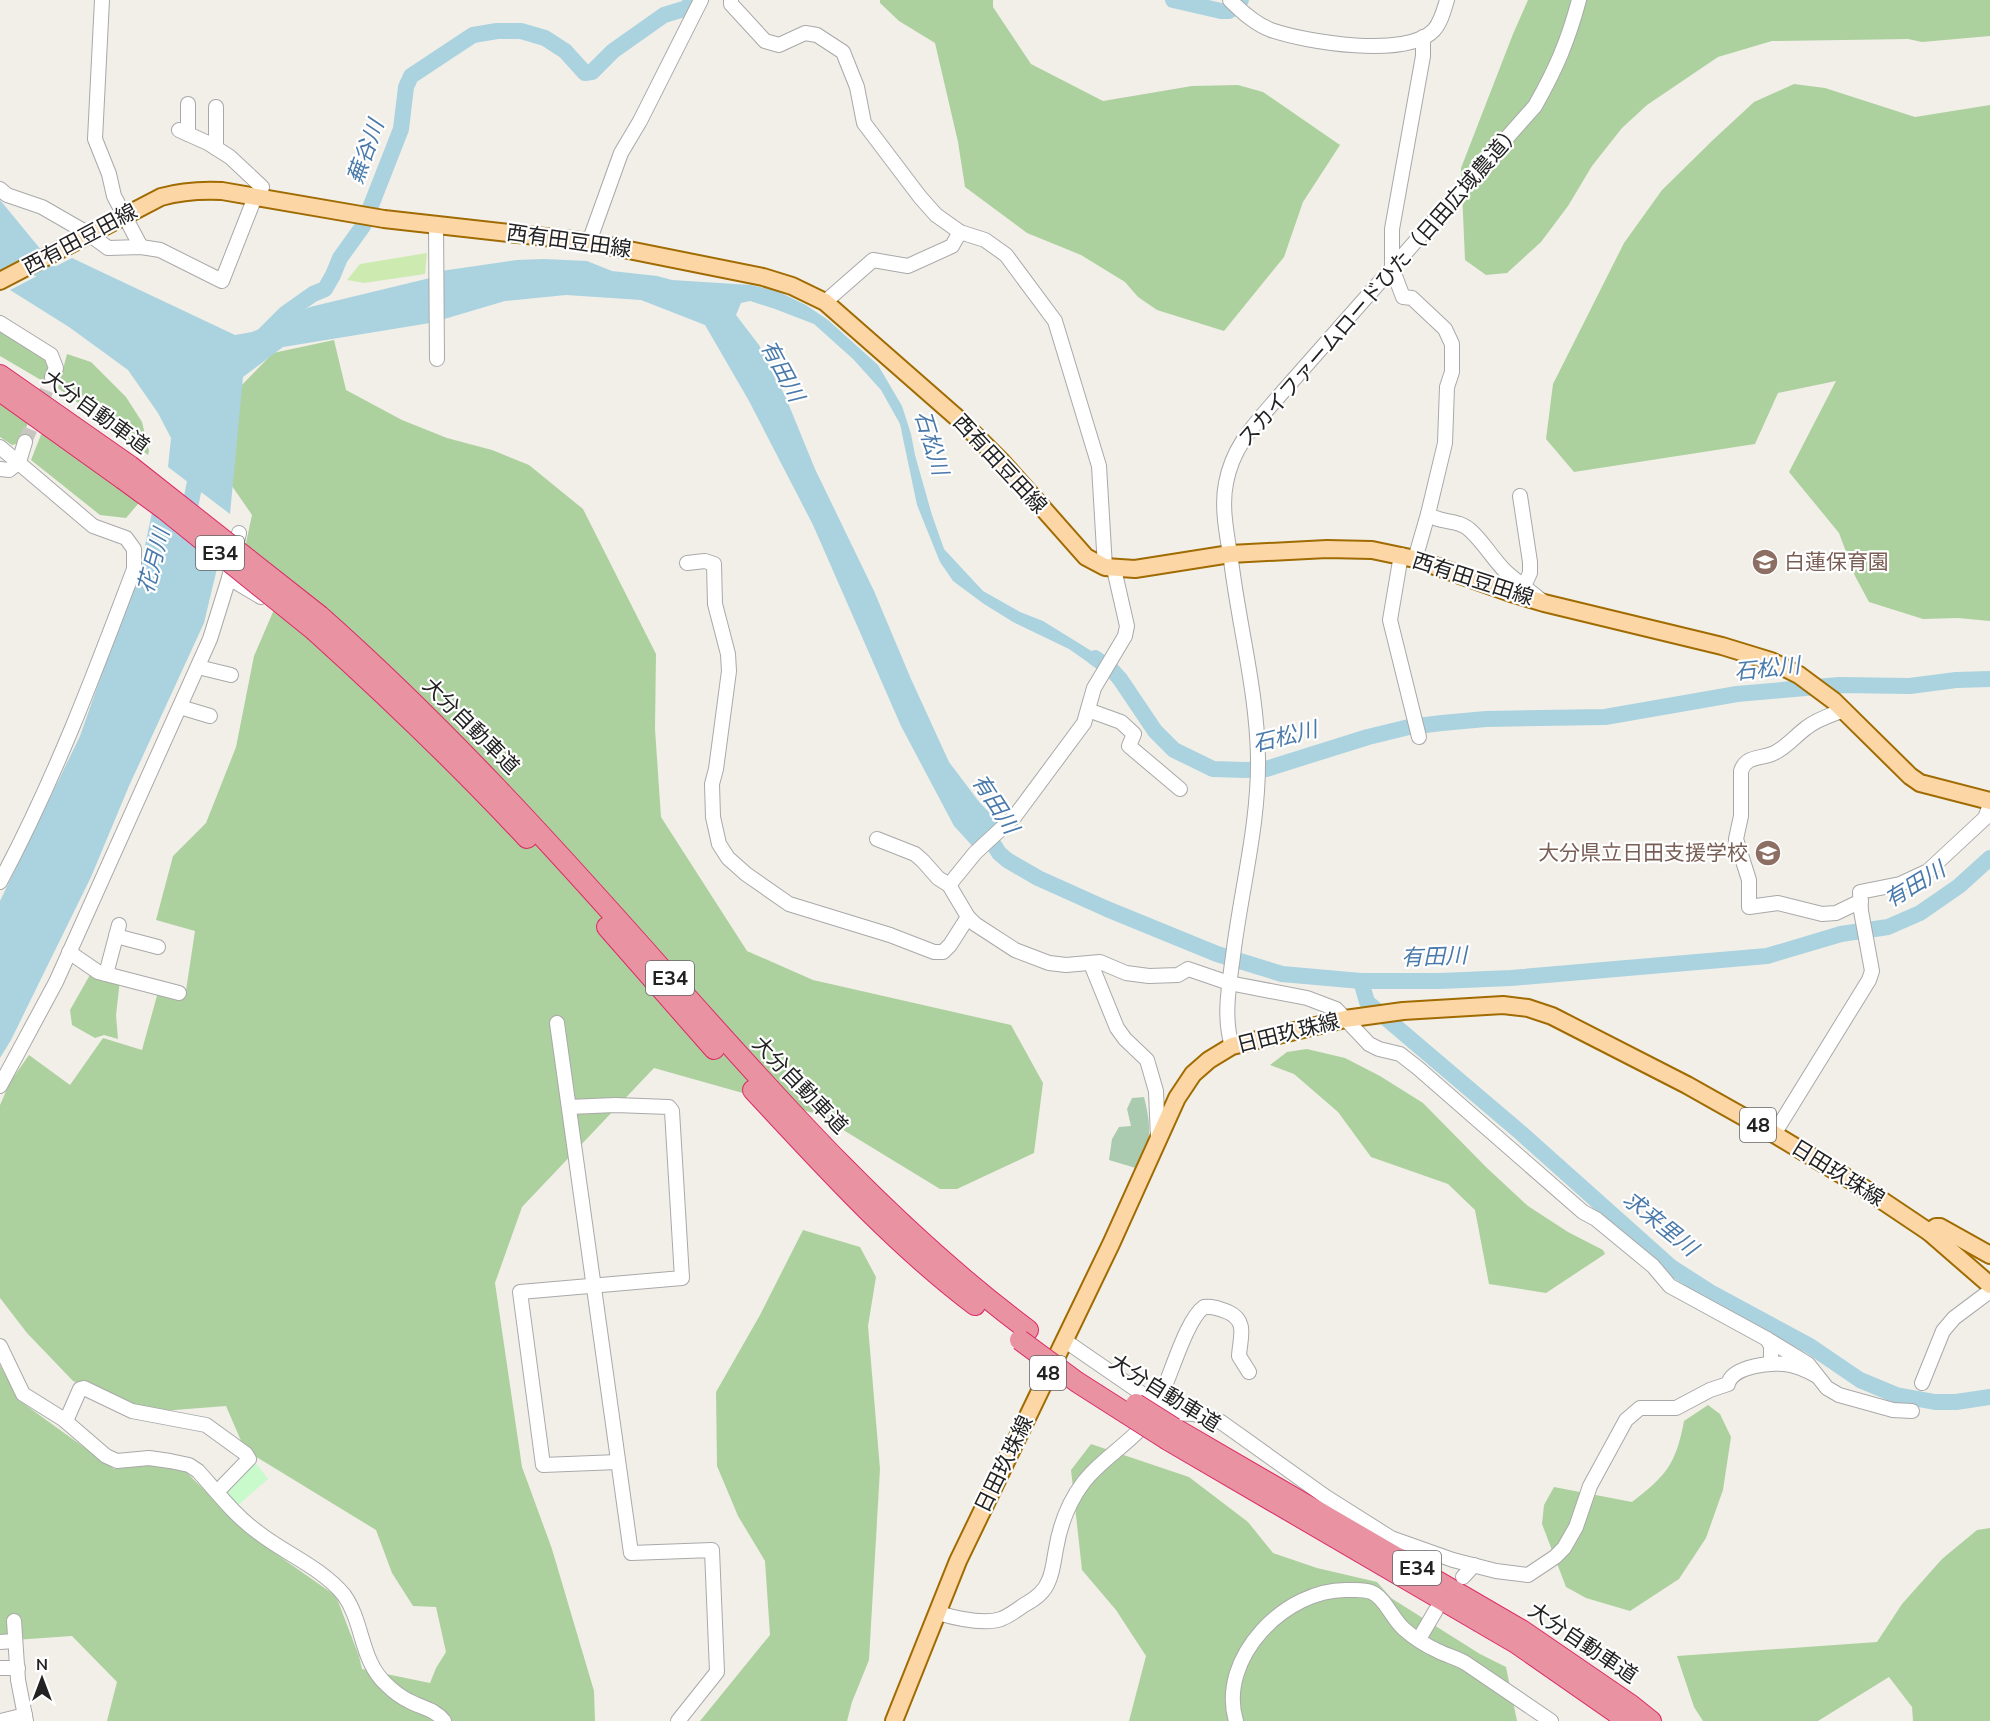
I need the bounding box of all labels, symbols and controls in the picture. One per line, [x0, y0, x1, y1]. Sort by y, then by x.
water label: 蕪谷川 [341, 114, 392, 188]
street label: スカイファームロードひた（日田広域農道） [1232, 118, 1528, 452]
street label: 西有田豆田線 [18, 197, 142, 281]
street label: 西有田豆田線 [505, 218, 633, 264]
water label: 有田川 [753, 335, 812, 409]
street label: 大分自動車道 [37, 364, 155, 460]
water label: 石松川 [907, 407, 956, 481]
street label: 西有田豆田線 [947, 408, 1053, 520]
water label: 花月川 [131, 523, 178, 597]
road number: E34 [196, 536, 244, 570]
street label: 西有田豆田線 [1409, 546, 1537, 612]
school or university icon: 白蓮保育園 [1750, 547, 1780, 577]
place label: 白蓮保育園 [1784, 548, 1889, 576]
water label: 石松川 [1733, 650, 1803, 687]
street label: 大分自動車道 [417, 672, 525, 780]
water label: 石松川 [1249, 714, 1323, 760]
water label: 有田川 [964, 768, 1027, 842]
school or university icon: 大分県立日田支援学校 [1753, 838, 1783, 868]
place label: 大分県立日田支援学校 [1538, 839, 1748, 867]
water label: 有田川 [1879, 854, 1953, 915]
water label: 有田川 [1400, 941, 1469, 973]
road number: E34 [646, 961, 694, 995]
street label: 日田玖珠線 [1234, 1007, 1342, 1059]
street label: 大分自動車道 [746, 1030, 854, 1140]
road number: 48 [1740, 1108, 1776, 1142]
street label: 日田玖珠線 [1786, 1133, 1890, 1213]
water label: 求来里川 [1616, 1185, 1705, 1265]
street label: 大分自動車道 [1104, 1348, 1226, 1438]
road number: 48 [1030, 1356, 1066, 1390]
street label: 日田玖珠線 [968, 1411, 1040, 1517]
road number: E34 [1393, 1551, 1441, 1585]
street label: 大分自動車道 [1523, 1596, 1643, 1690]
north arrow [12, 1649, 72, 1709]
text: N [36, 1654, 48, 1676]

